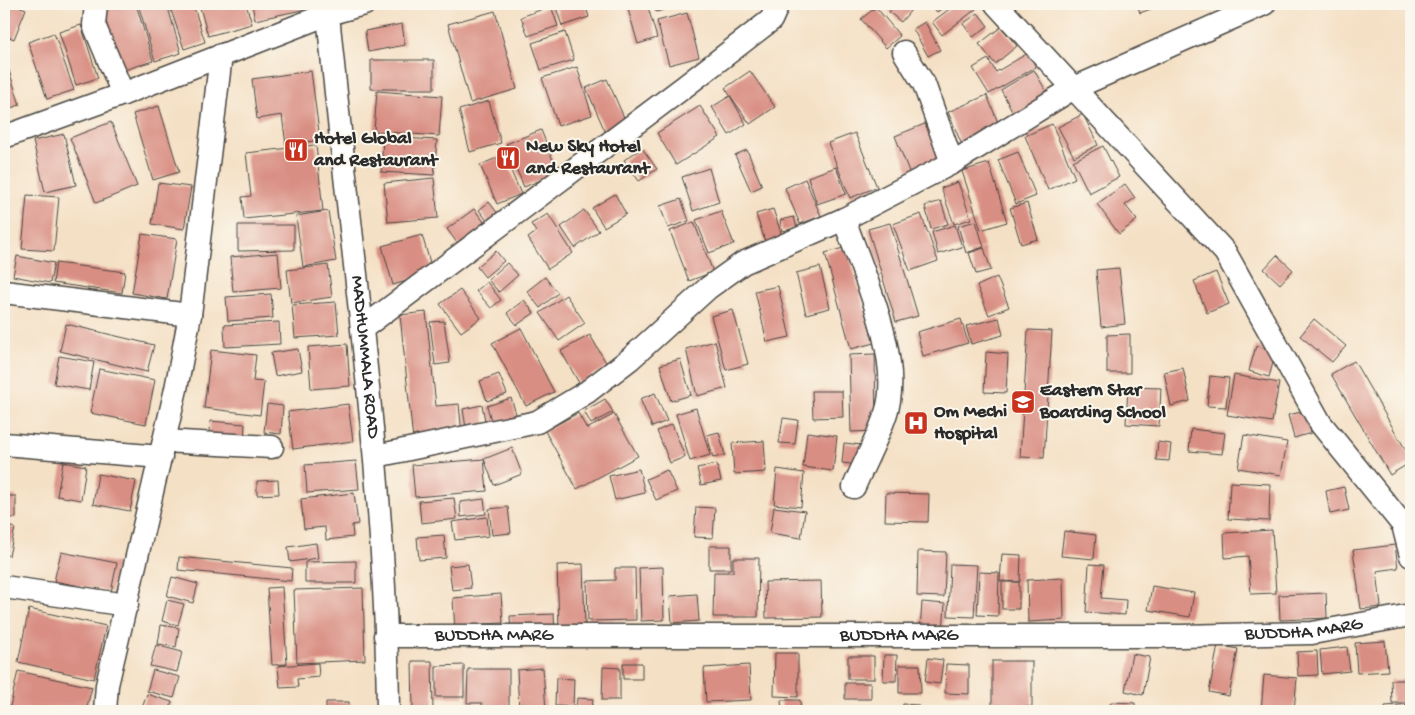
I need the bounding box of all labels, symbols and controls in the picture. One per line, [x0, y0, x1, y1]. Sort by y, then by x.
place label: Hotel Global and Restaurant [313, 128, 439, 173]
place label: New Sky Hotel and Restaurant [525, 136, 651, 181]
restaurant icon: Hotel Global and Restaurant [283, 137, 309, 163]
restaurant icon: New Sky Hotel and Restaurant [495, 145, 521, 171]
street label: MADHUMMALA ROAD [345, 274, 385, 440]
place label: Eastern Star Boarding School [1039, 380, 1166, 425]
school or university icon: Eastern Star Boarding School [1010, 389, 1036, 415]
place label: Om Mechi Hospital [934, 401, 1007, 446]
hospital icon: Om Mechi Hospital [903, 410, 929, 436]
street label: BUDDHA MARG [1244, 612, 1365, 646]
street label: BUDDHA MARG [434, 625, 554, 648]
street label: BUDDHA MARG [839, 625, 959, 648]

